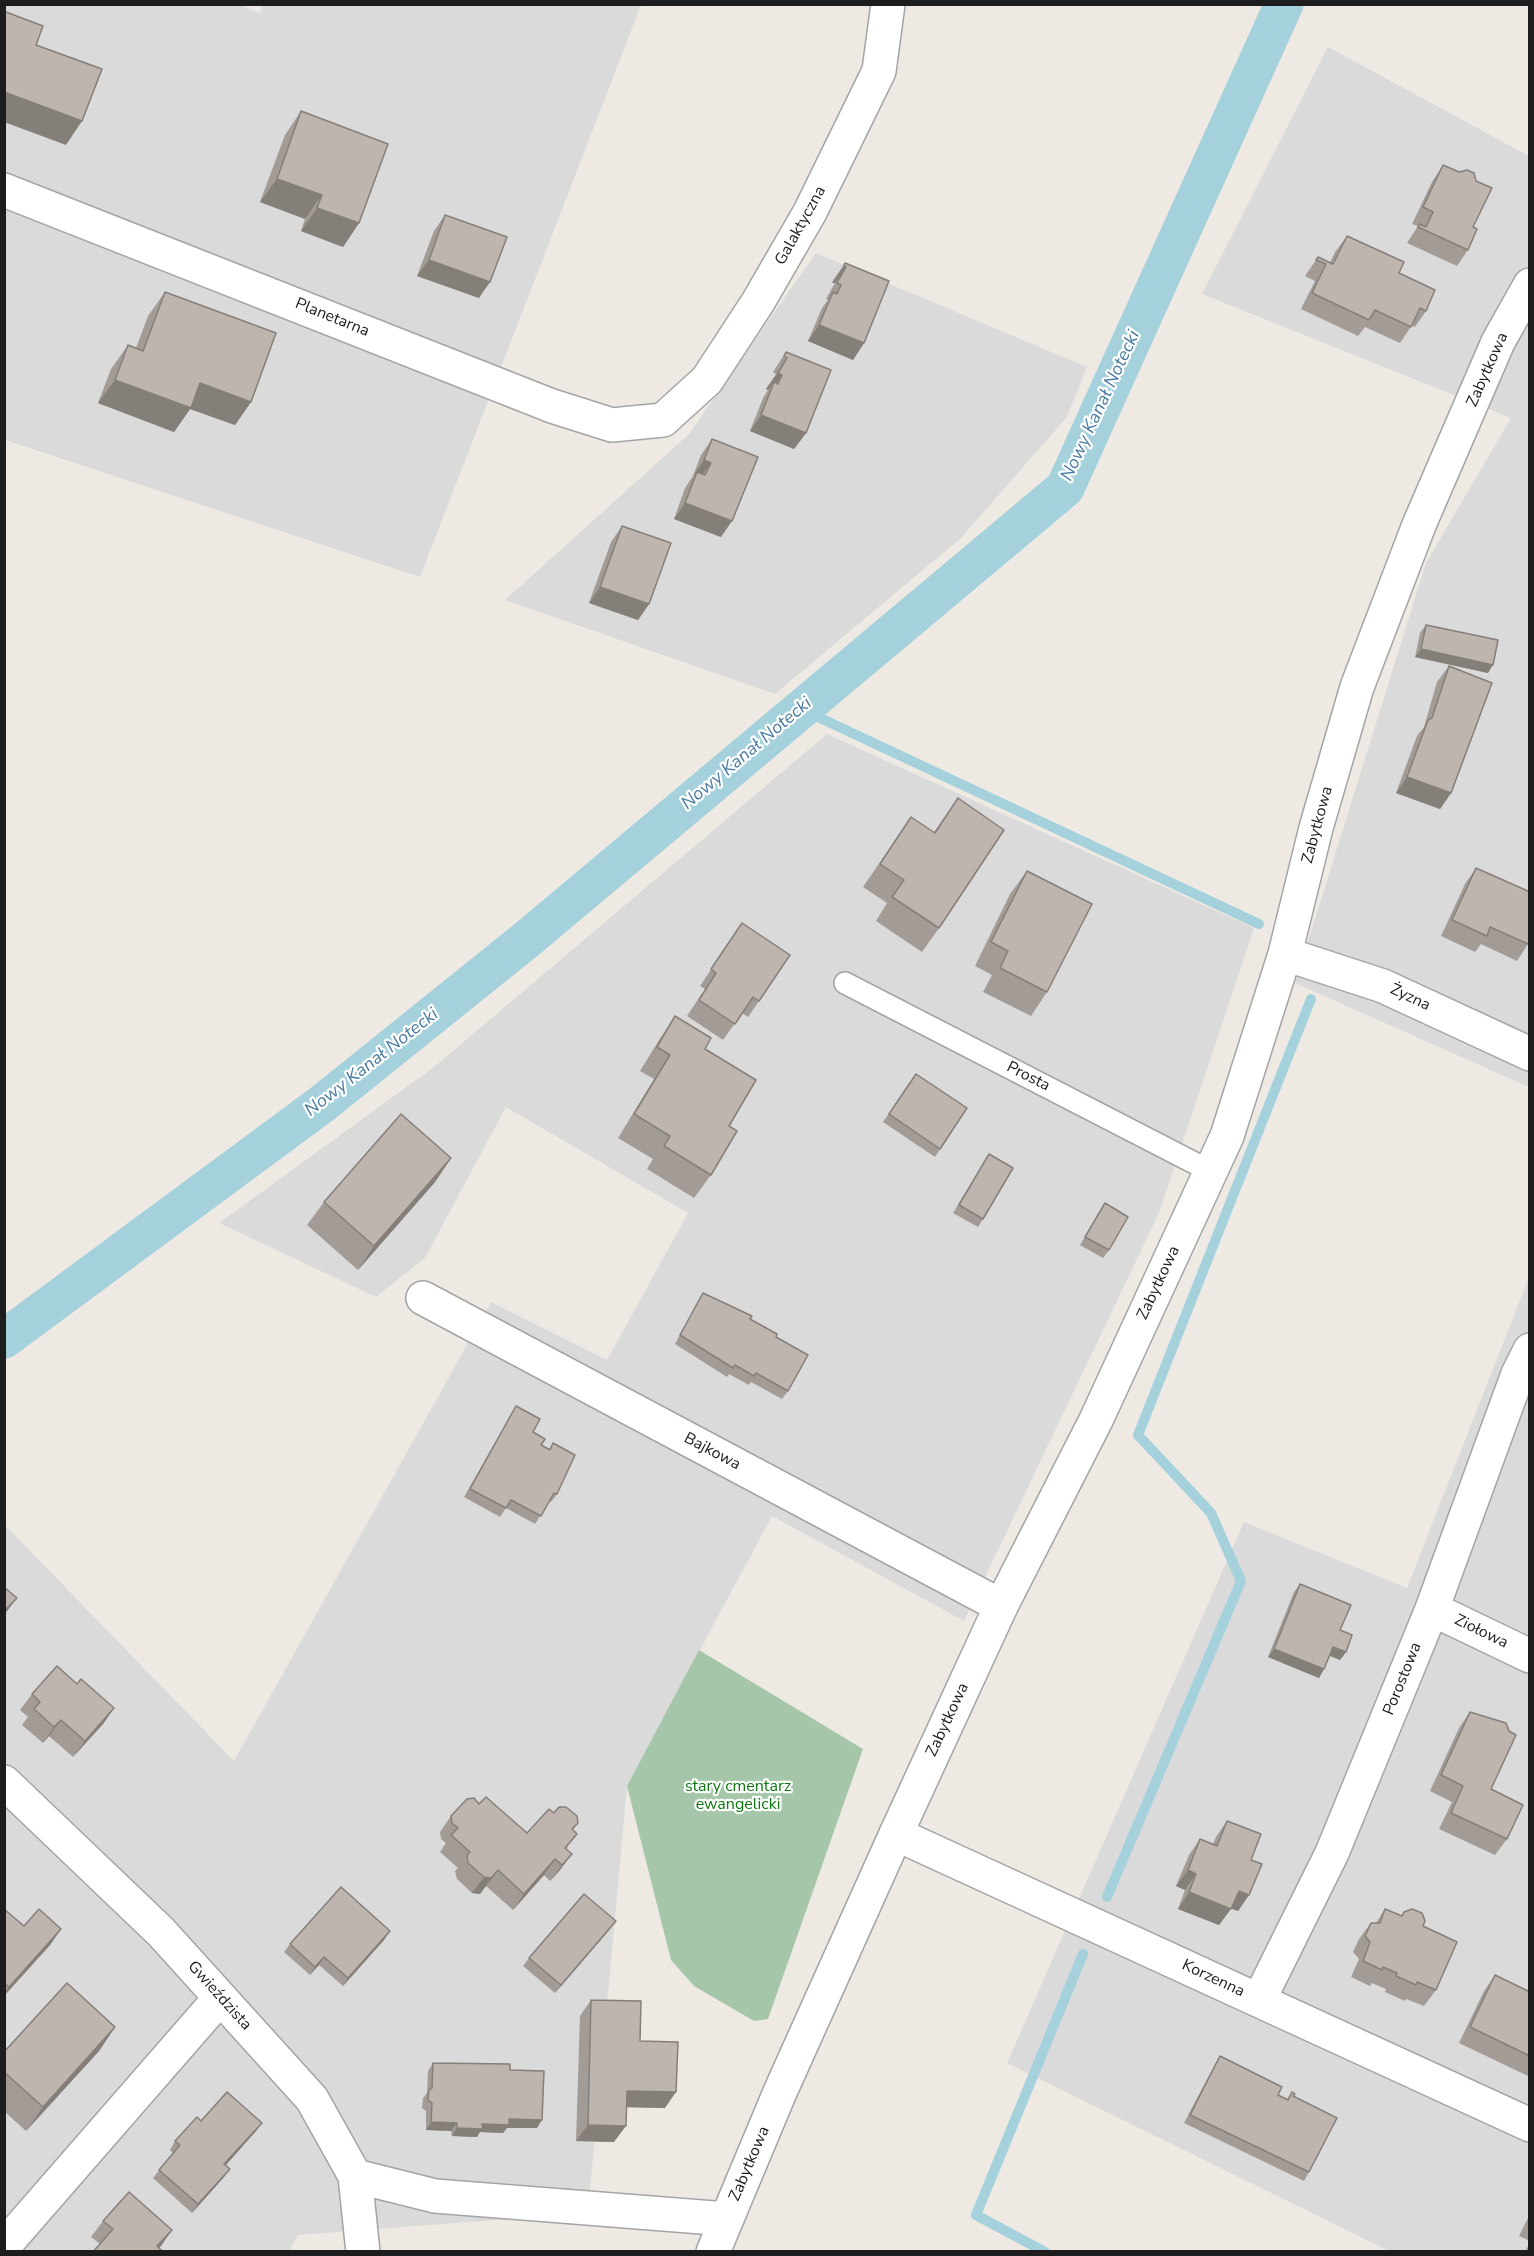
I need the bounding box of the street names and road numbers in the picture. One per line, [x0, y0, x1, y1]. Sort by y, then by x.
street label: Galaktyczna [771, 183, 831, 269]
street label: Planetarna [292, 294, 372, 342]
street label: Zabytkowa [1463, 330, 1513, 410]
street label: Zabytkowa [1298, 784, 1338, 866]
street label: Żyzna [1387, 980, 1433, 1016]
street label: Prosta [1003, 1058, 1053, 1096]
street label: Zabytkowa [1134, 1243, 1184, 1323]
street label: Bajkowa [680, 1429, 744, 1475]
street label: Ziołowa [1451, 1611, 1511, 1653]
street label: Porostowa [1380, 1640, 1426, 1718]
street label: Zabytkowa [923, 1680, 973, 1760]
street label: Korzenna [1179, 1956, 1247, 2002]
street label: Gwieździsta [183, 1957, 255, 2035]
street label: Zabytkowa [726, 2124, 774, 2204]

